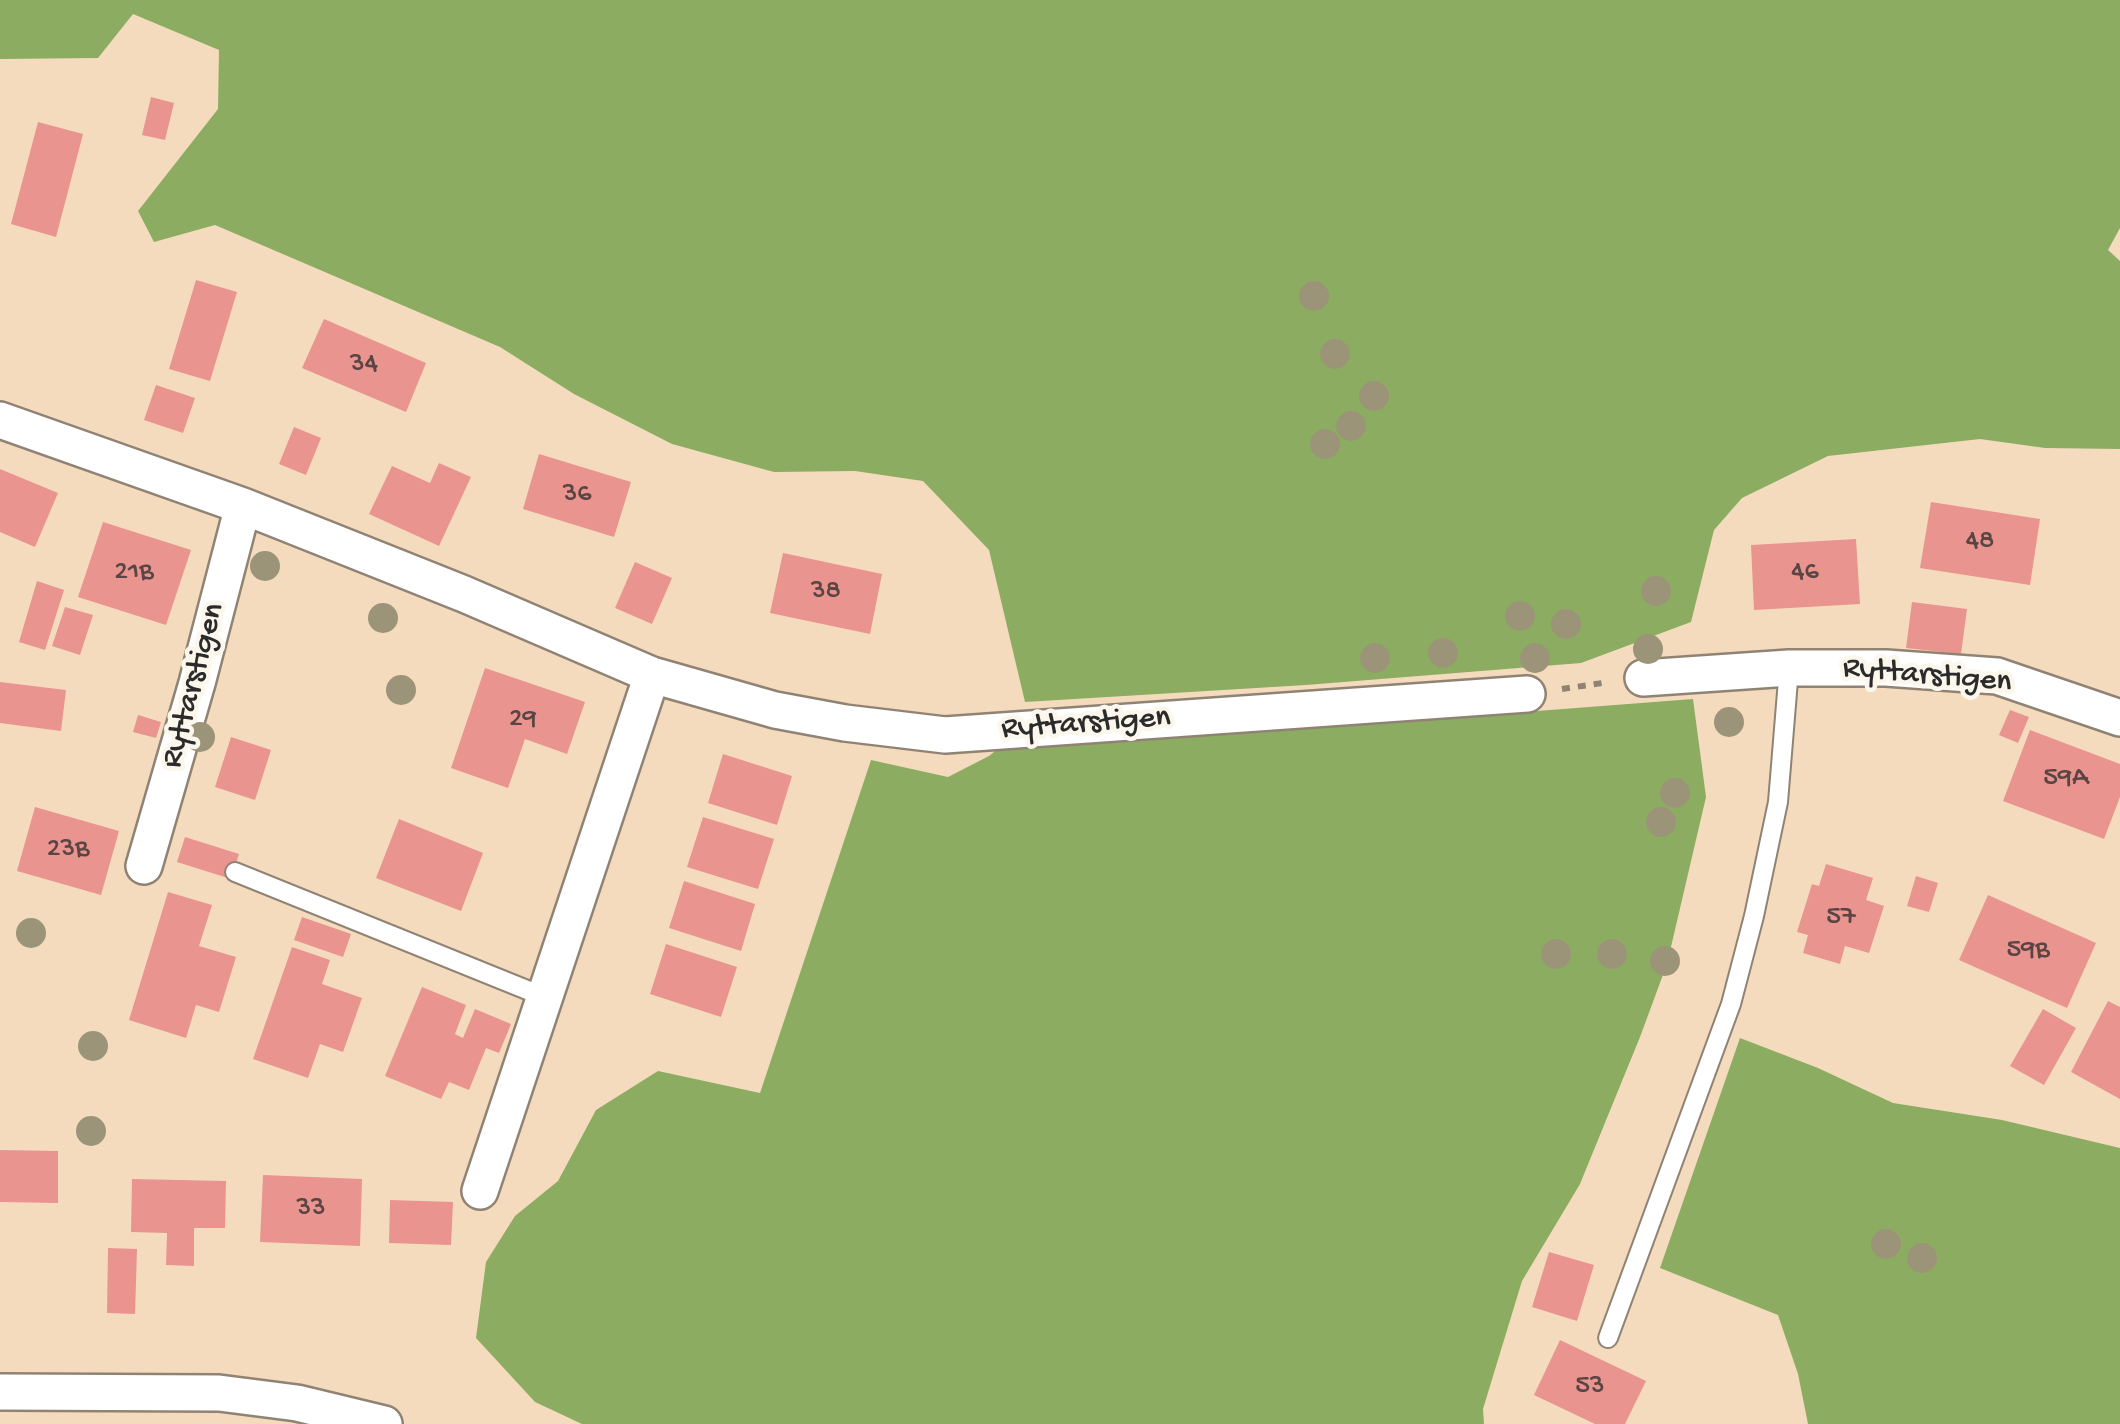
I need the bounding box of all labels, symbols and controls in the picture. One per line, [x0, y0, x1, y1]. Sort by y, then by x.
house number: 34 [350, 349, 378, 383]
house number: 36 [563, 479, 591, 513]
house number: 48 [1966, 526, 1994, 560]
house number: 21B [114, 557, 154, 591]
house number: 46 [1791, 557, 1819, 591]
house number: 38 [811, 576, 841, 610]
street label: Ryttarstigen [155, 599, 235, 773]
street label: Ryttarstigen [1841, 650, 2013, 704]
street label: Ryttarstigen [1000, 700, 1172, 750]
house number: 29 [509, 704, 537, 738]
house number: 59A [2043, 763, 2089, 797]
house number: 23B [47, 834, 89, 868]
house number: 57 [1826, 902, 1856, 936]
house number: 59B [2006, 935, 2050, 969]
house number: 33 [296, 1193, 326, 1227]
house number: 53 [1575, 1371, 1605, 1405]

